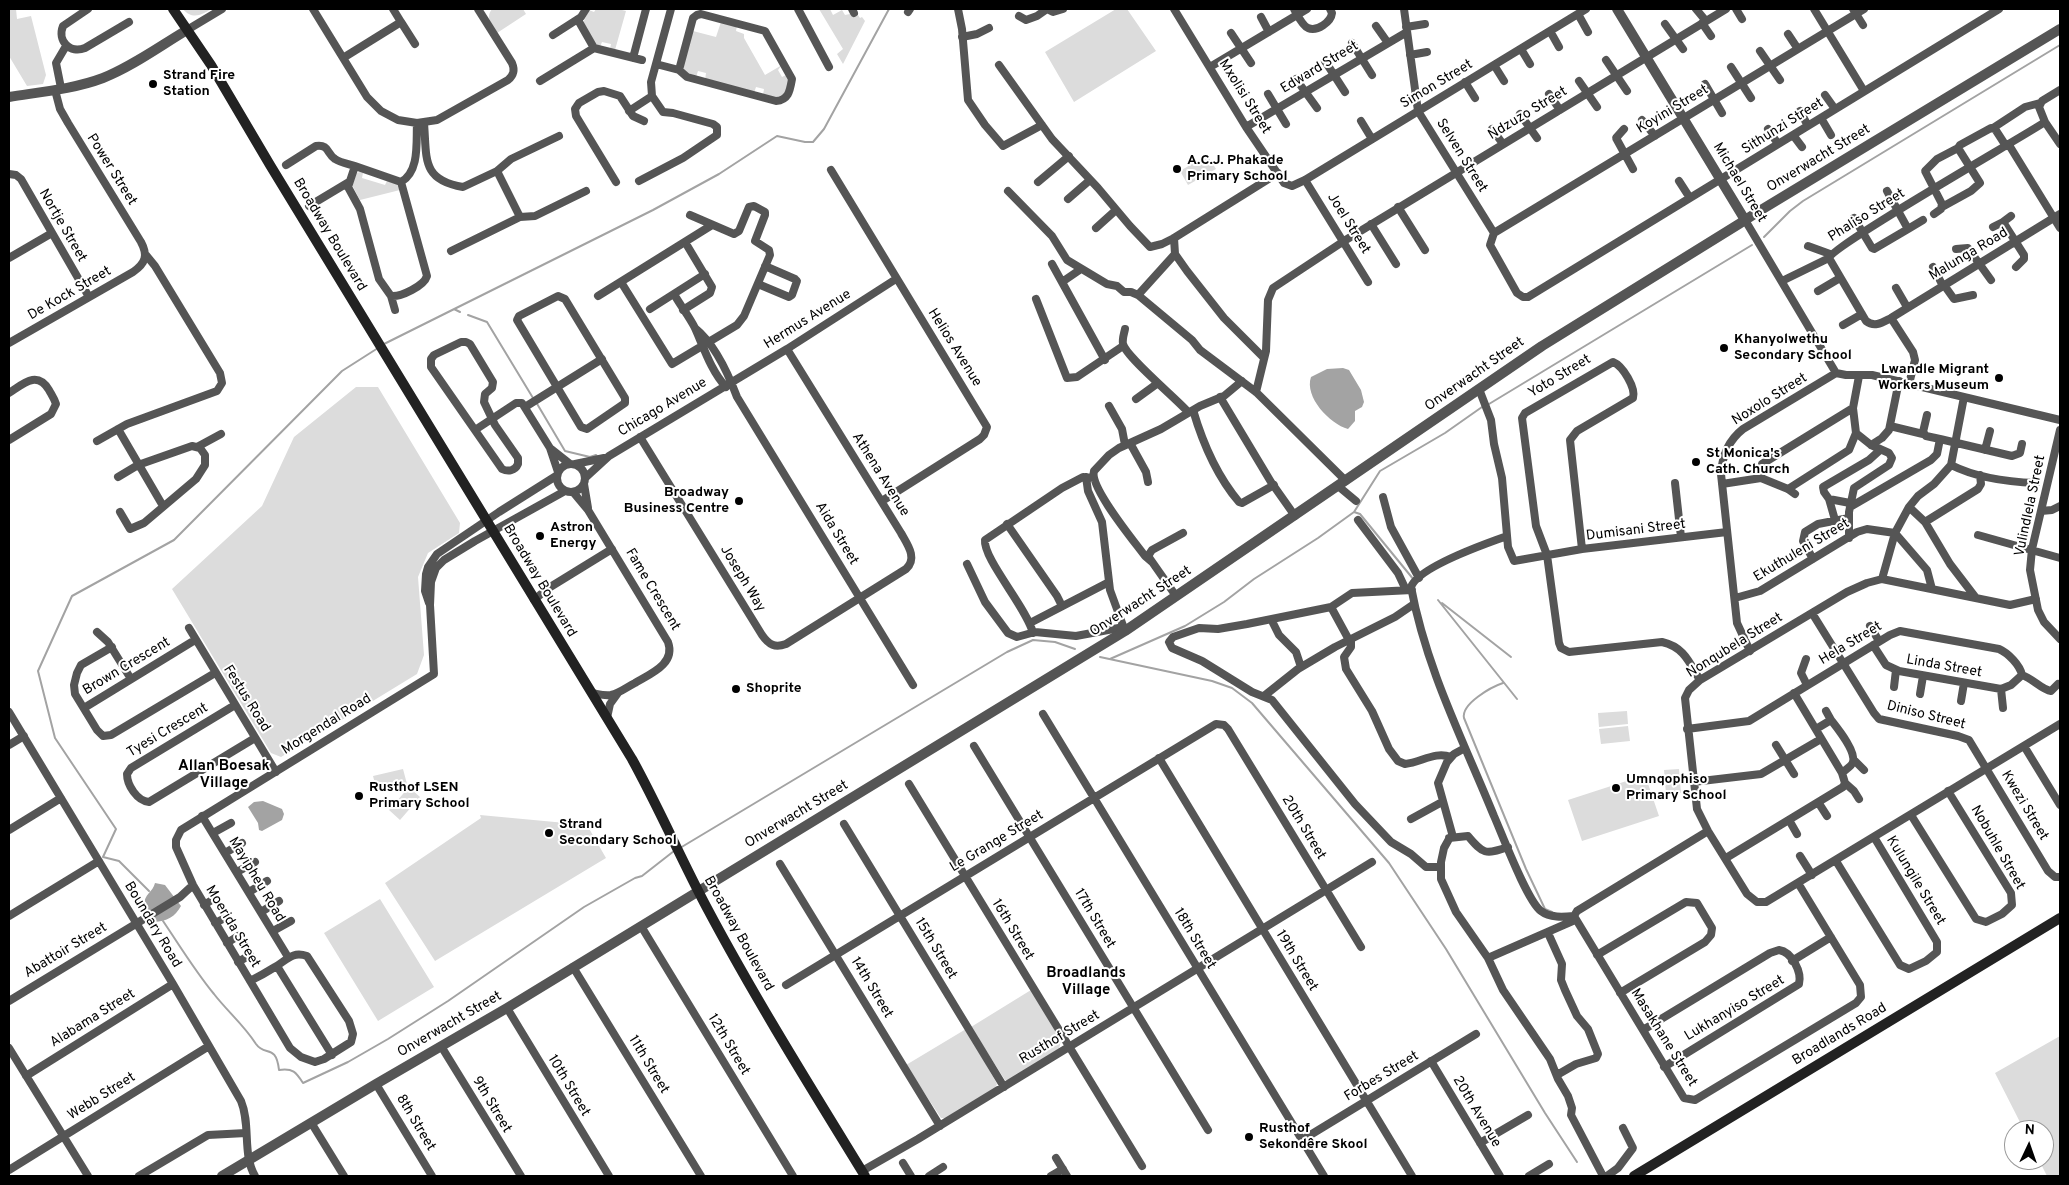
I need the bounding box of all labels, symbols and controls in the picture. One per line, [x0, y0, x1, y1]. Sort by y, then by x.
street label: Edward Street [1278, 38, 1362, 98]
street label: Mxolisi Street [1214, 56, 1274, 138]
street label: Simon Street [1398, 57, 1476, 113]
place label: Strand Fire Station [163, 68, 235, 100]
marker: Strand Fire Station [147, 78, 159, 90]
street label: Koyini Street [1634, 82, 1712, 138]
street label: Ndzuzo Street [1485, 84, 1571, 144]
street label: Sithunzi Street [1739, 95, 1827, 159]
street label: Selven Street [1432, 116, 1490, 196]
street label: Onverwacht Street [1764, 122, 1874, 196]
street label: Power Street [82, 131, 140, 209]
street label: Michael Street [1709, 140, 1769, 226]
place label: A.C.J. Phakade Primary School [1187, 153, 1288, 186]
marker: A.C.J. Phakade Primary School [1171, 163, 1183, 175]
street label: Broadway Boulevard [289, 175, 369, 295]
street label: Nortje Street [34, 186, 90, 266]
street label: Phaliso Street [1825, 186, 1909, 246]
street label: Joel Street [1323, 190, 1373, 258]
street label: Malunga Road [1927, 225, 2011, 285]
street label: De Kock Street [25, 263, 115, 325]
street label: Hermus Avenue [761, 287, 855, 353]
street label: Helios Avenue [923, 306, 985, 390]
place label: Khanyolwethu Secondary School [1734, 332, 1852, 364]
street label: Onverwacht Street [1422, 334, 1528, 416]
marker: Khanyolwethu Secondary School [1718, 342, 1730, 354]
street label: Yoto Street [1526, 352, 1594, 402]
place label: Lwandle Migrant Workers Museum [1878, 362, 1989, 394]
street label: Noxolo Street [1729, 370, 1811, 430]
marker: Lwandle Migrant Workers Museum [1993, 372, 2005, 384]
street label: Chicago Avenue [616, 375, 710, 441]
street label: Athena Avenue [848, 430, 912, 520]
place label: St Monica's Cath. Church [1706, 446, 1790, 478]
street label: Vulindlela Street [2012, 454, 2050, 558]
marker: St Monica's Cath. Church [1690, 456, 1702, 468]
place label: Broadway Business Centre [624, 485, 729, 518]
marker: Broadway Business Centre [733, 495, 745, 507]
street label: Aida Street [811, 500, 861, 568]
street label: Ekuthuleni Street [1751, 516, 1853, 586]
street label: Dumisani Street [1585, 517, 1687, 545]
place label: Astron Energy [550, 520, 596, 552]
street label: Broadway Boulevard [499, 521, 579, 641]
marker: Astron Energy [534, 530, 546, 542]
street label: Joseph Way [716, 543, 768, 615]
street label: Fame Crescent [621, 546, 683, 634]
street label: Onverwacht Street [1087, 563, 1195, 641]
street label: Nonqubela Street [1684, 610, 1786, 682]
street label: Hela Street [1817, 619, 1885, 669]
street label: Brown Crescent [80, 634, 174, 700]
street label: Linda Street [1905, 652, 1983, 682]
street label: Festus Road [219, 662, 273, 736]
place label: Shoprite [746, 681, 802, 697]
marker: Shoprite [730, 683, 742, 695]
street label: Morgendal Road [279, 691, 375, 759]
street label: Diniso Street [1885, 698, 1967, 734]
street label: Tyesi Crescent [124, 700, 212, 762]
district label: Allan Boesak Village [178, 758, 270, 793]
street label: Kwezi Street [1997, 768, 2051, 844]
place label: Umnqophiso Primary School [1626, 772, 1727, 804]
street label: Onverwacht Street [742, 778, 852, 852]
place label: Rusthof LSEN Primary School [369, 780, 470, 812]
marker: Umnqophiso Primary School [1610, 782, 1622, 794]
marker: Rusthof LSEN Primary School [353, 790, 365, 802]
street label: 20th Street [1277, 793, 1329, 863]
street label: Nobuhle Street [1966, 803, 2028, 893]
street label: Le Grange Street [947, 807, 1047, 877]
place label: Strand Secondary School [559, 817, 677, 850]
marker: Strand Secondary School [543, 827, 555, 839]
street label: Kulungile Street [1882, 833, 1948, 929]
street label: Mayipheu Road [224, 834, 288, 926]
street label: Broadway Boulevard [699, 874, 777, 994]
street label: Boundary Road [120, 879, 184, 971]
street label: Moerida Street [201, 883, 263, 971]
street label: 17th Street [1070, 886, 1118, 952]
street label: 16th Street [987, 896, 1037, 964]
street label: 18th Street [1169, 905, 1219, 973]
street label: 15th Street [910, 915, 960, 983]
street label: Abattoir Street [22, 920, 110, 982]
street label: 19th Street [1271, 927, 1321, 995]
street label: 14th Street [846, 954, 896, 1022]
district label: Broadlands Village [1046, 965, 1126, 1000]
street label: Lukhanyiso Street [1682, 973, 1788, 1045]
street label: Alabama Street [47, 986, 139, 1052]
street label: Masakhane Street [1626, 986, 1700, 1090]
street label: Onverwacht Street [395, 988, 505, 1062]
street label: Broadlands Road [1790, 1000, 1890, 1070]
street label: Rusthof Street [1017, 1007, 1103, 1069]
street label: 12th Street [703, 1011, 753, 1079]
street label: 11th Street [624, 1033, 672, 1097]
street label: Forbes Street [1342, 1048, 1422, 1106]
street label: 10th Street [543, 1052, 593, 1120]
street label: Webb Street [65, 1070, 139, 1124]
street label: 20th Avenue [1448, 1073, 1504, 1151]
street label: 9th Street [468, 1074, 514, 1136]
street label: 8th Street [392, 1092, 438, 1154]
north arrow [2004, 1120, 2054, 1170]
place label: Rusthof Sekondêre Skool [1259, 1121, 1368, 1154]
text: N [2024, 1122, 2035, 1139]
marker: Rusthof Sekondêre Skool [1243, 1131, 1255, 1143]

